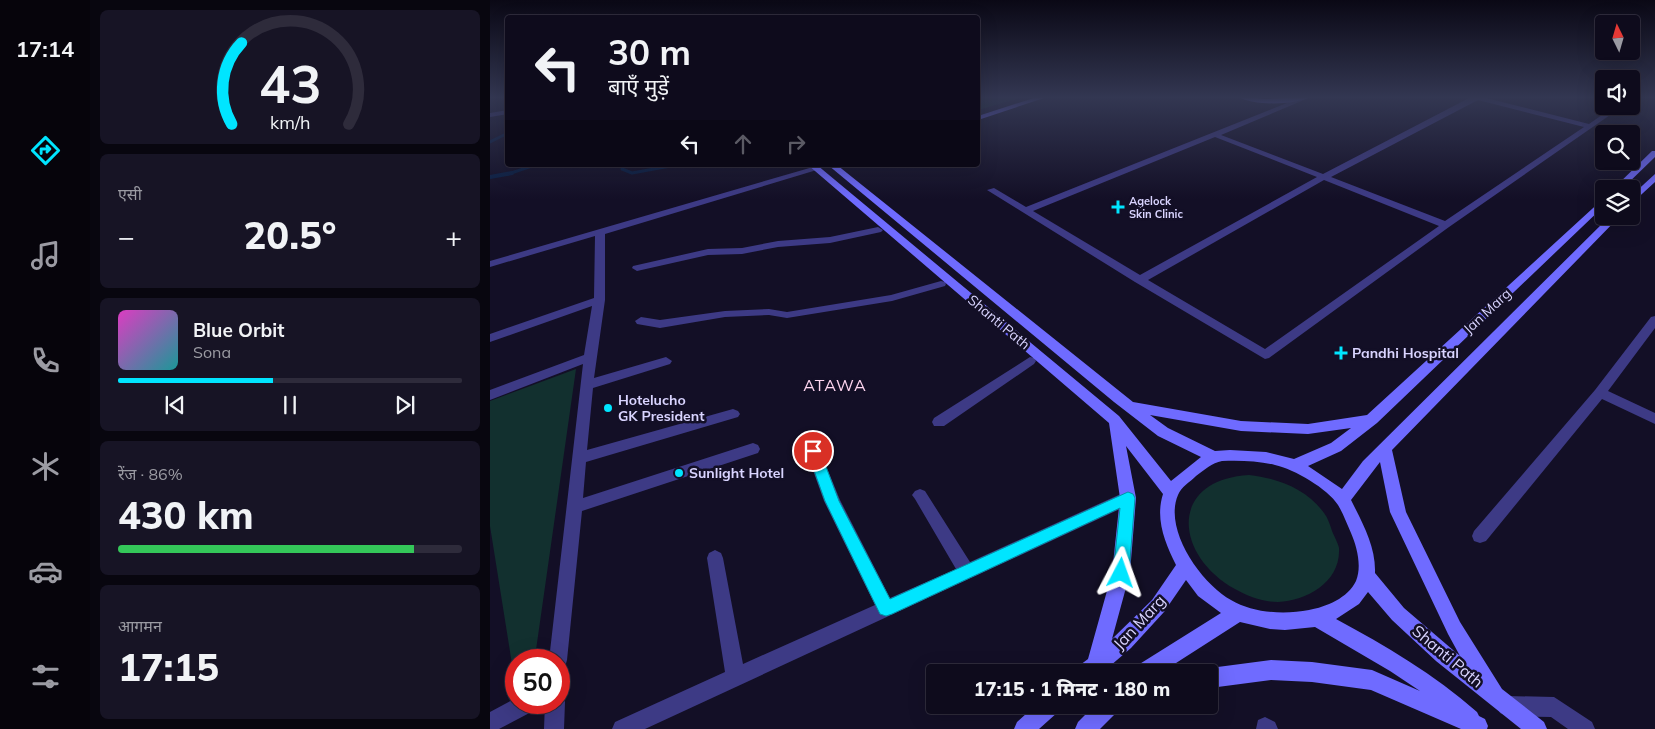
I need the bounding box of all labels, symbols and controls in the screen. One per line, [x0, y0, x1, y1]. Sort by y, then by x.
north arrow [1595, 15, 1640, 60]
map controls [1595, 15, 1640, 225]
text: 30 m [608, 30, 691, 74]
text: 17:14 [16, 35, 74, 63]
icon: left [525, 35, 590, 100]
text: 43 [259, 51, 321, 116]
button: sound [1595, 70, 1640, 115]
text: बाएँ मुड़ें [608, 73, 669, 101]
text: km/h [270, 111, 310, 133]
button: search [1595, 125, 1640, 170]
icon: left [676, 130, 704, 158]
icon: ahead [729, 130, 757, 158]
icon: right [782, 130, 810, 158]
icon: directions [28, 133, 63, 168]
button: layers [1595, 180, 1640, 225]
text: एसी [118, 184, 142, 204]
place label: Agelock Skin Clinic [1129, 194, 1183, 221]
marker: Agelock Skin Clinic [1111, 200, 1125, 214]
text: 20.5° [244, 211, 336, 259]
text: − [118, 219, 135, 254]
text: + [445, 219, 462, 254]
icon: music [28, 238, 63, 273]
street label: Jan Marg [1459, 284, 1515, 338]
street label: Shanti Path [964, 291, 1034, 353]
text: Blue Orbit [193, 318, 284, 342]
text: Sona [193, 342, 231, 362]
icon: phone [28, 343, 63, 378]
place label: Pandhi Hospital [1352, 344, 1459, 362]
marker: Pandhi Hospital [1334, 346, 1348, 360]
district label: ATAWA [803, 375, 867, 395]
icon: previous [161, 391, 189, 419]
icon: pause [276, 391, 304, 419]
icon: next [391, 391, 419, 419]
place label: Hotelucho GK President [618, 391, 705, 425]
marker: Hotelucho GK President [602, 402, 614, 414]
pin [792, 430, 834, 472]
icon: arrive [799, 437, 827, 465]
icon: climate [28, 449, 63, 484]
text: रेंज · 86% [118, 464, 183, 484]
place label: Sunlight Hotel [689, 464, 784, 482]
marker: Sunlight Hotel [673, 467, 685, 479]
text: 430 km [118, 491, 254, 539]
position arrow [1094, 546, 1146, 598]
icon: car [28, 554, 63, 589]
street label: Jan Marg [1109, 591, 1169, 653]
text: आगमन [118, 616, 162, 636]
street label: Shanti Path [1408, 621, 1488, 691]
text: 17:15 [118, 643, 219, 691]
speed limit sign: 50 [505, 649, 570, 714]
icon: filters [28, 659, 63, 694]
text: 17:15 · 1 मिनट · 180 m [974, 677, 1170, 701]

